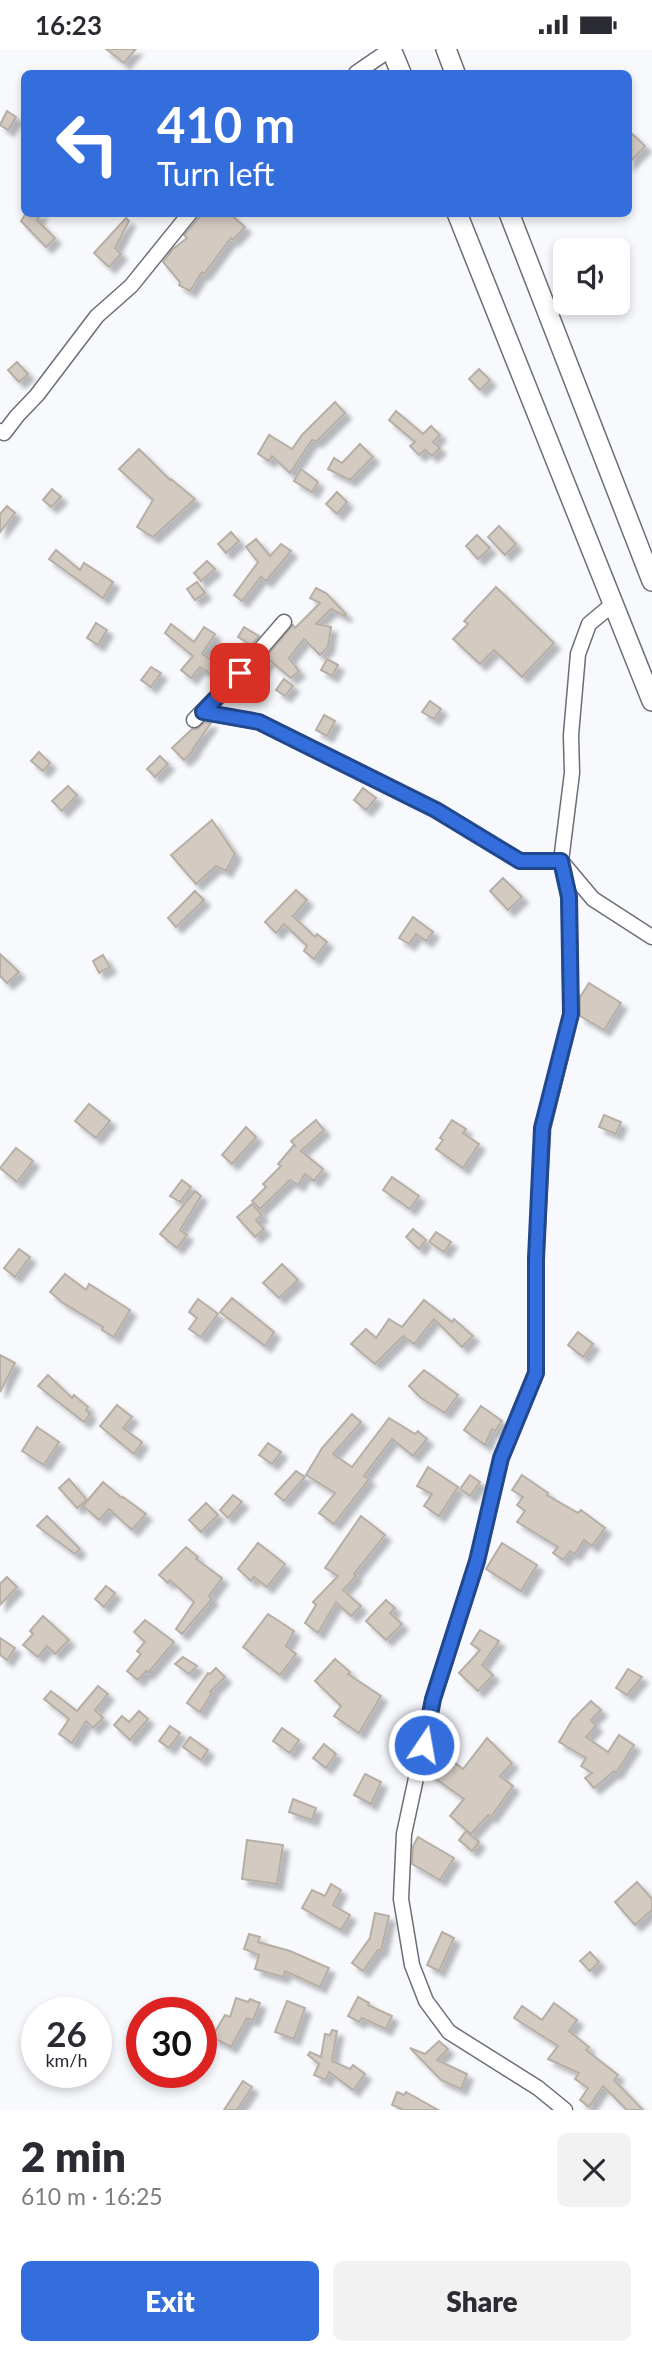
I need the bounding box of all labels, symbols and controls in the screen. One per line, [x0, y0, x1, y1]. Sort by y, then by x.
text: 16:23 [35, 9, 102, 41]
text: 410 m [157, 95, 295, 153]
icon: left [42, 98, 133, 189]
text: Turn left [157, 154, 274, 193]
map controls [553, 238, 630, 315]
button: sound [553, 238, 630, 315]
pin [210, 643, 270, 703]
icon: arrive [221, 654, 259, 692]
position arrow [387, 1708, 461, 1782]
speed limit sign: 30 [126, 1997, 217, 2088]
text: 26 [46, 2012, 87, 2054]
text: km/h [45, 2049, 88, 2071]
text: 2 min [21, 2131, 126, 2181]
button: close [557, 2133, 631, 2207]
text: 610 m · 16:25 [21, 2182, 163, 2210]
button: Exit [21, 2261, 319, 2341]
button: Share [333, 2261, 631, 2341]

